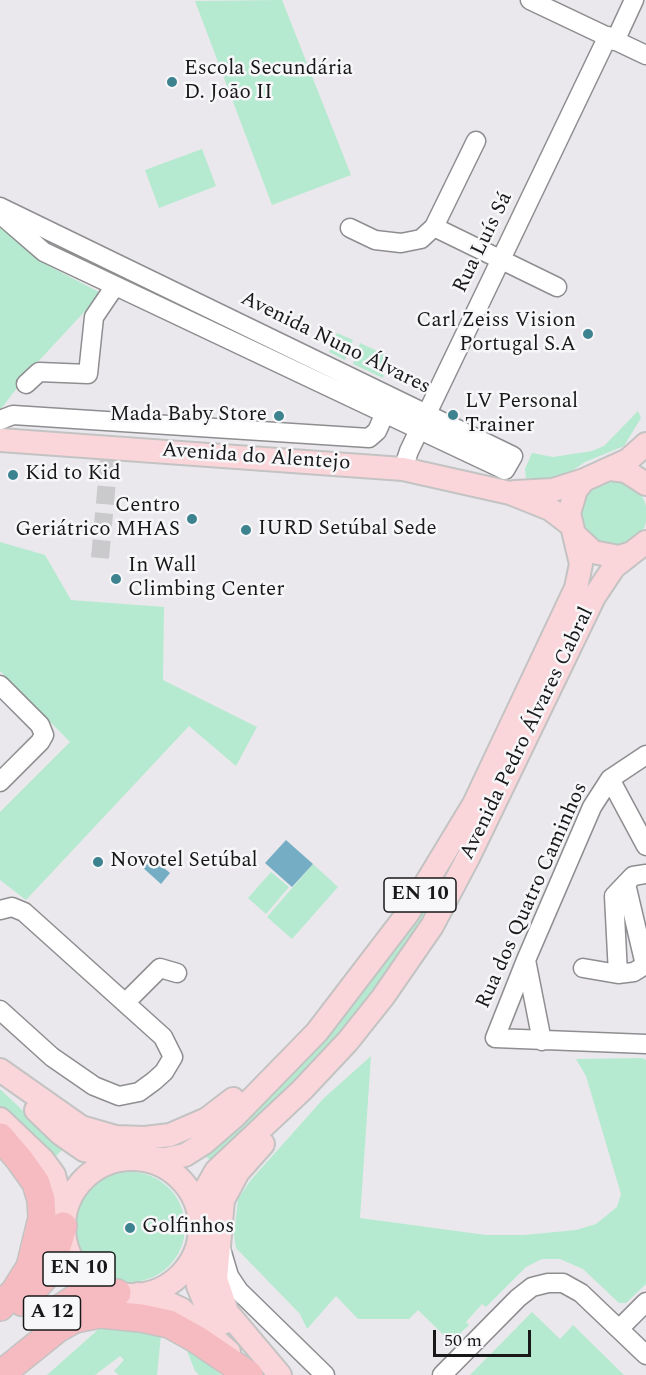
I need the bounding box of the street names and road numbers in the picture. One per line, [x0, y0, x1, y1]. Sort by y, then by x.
street label: Rua Luís Sá [449, 189, 519, 297]
street label: Avenida Nuno Álvares [236, 287, 434, 401]
street label: Avenida do Alentejo [161, 439, 351, 477]
street label: Avenida Pedro Álvares Cabral [456, 604, 600, 864]
street label: Rua dos Quatro Caminhos [472, 779, 594, 1013]
road number: EN 10 [384, 878, 456, 912]
road number: EN 10 [43, 1252, 115, 1286]
road number: A 12 [23, 1296, 80, 1330]

